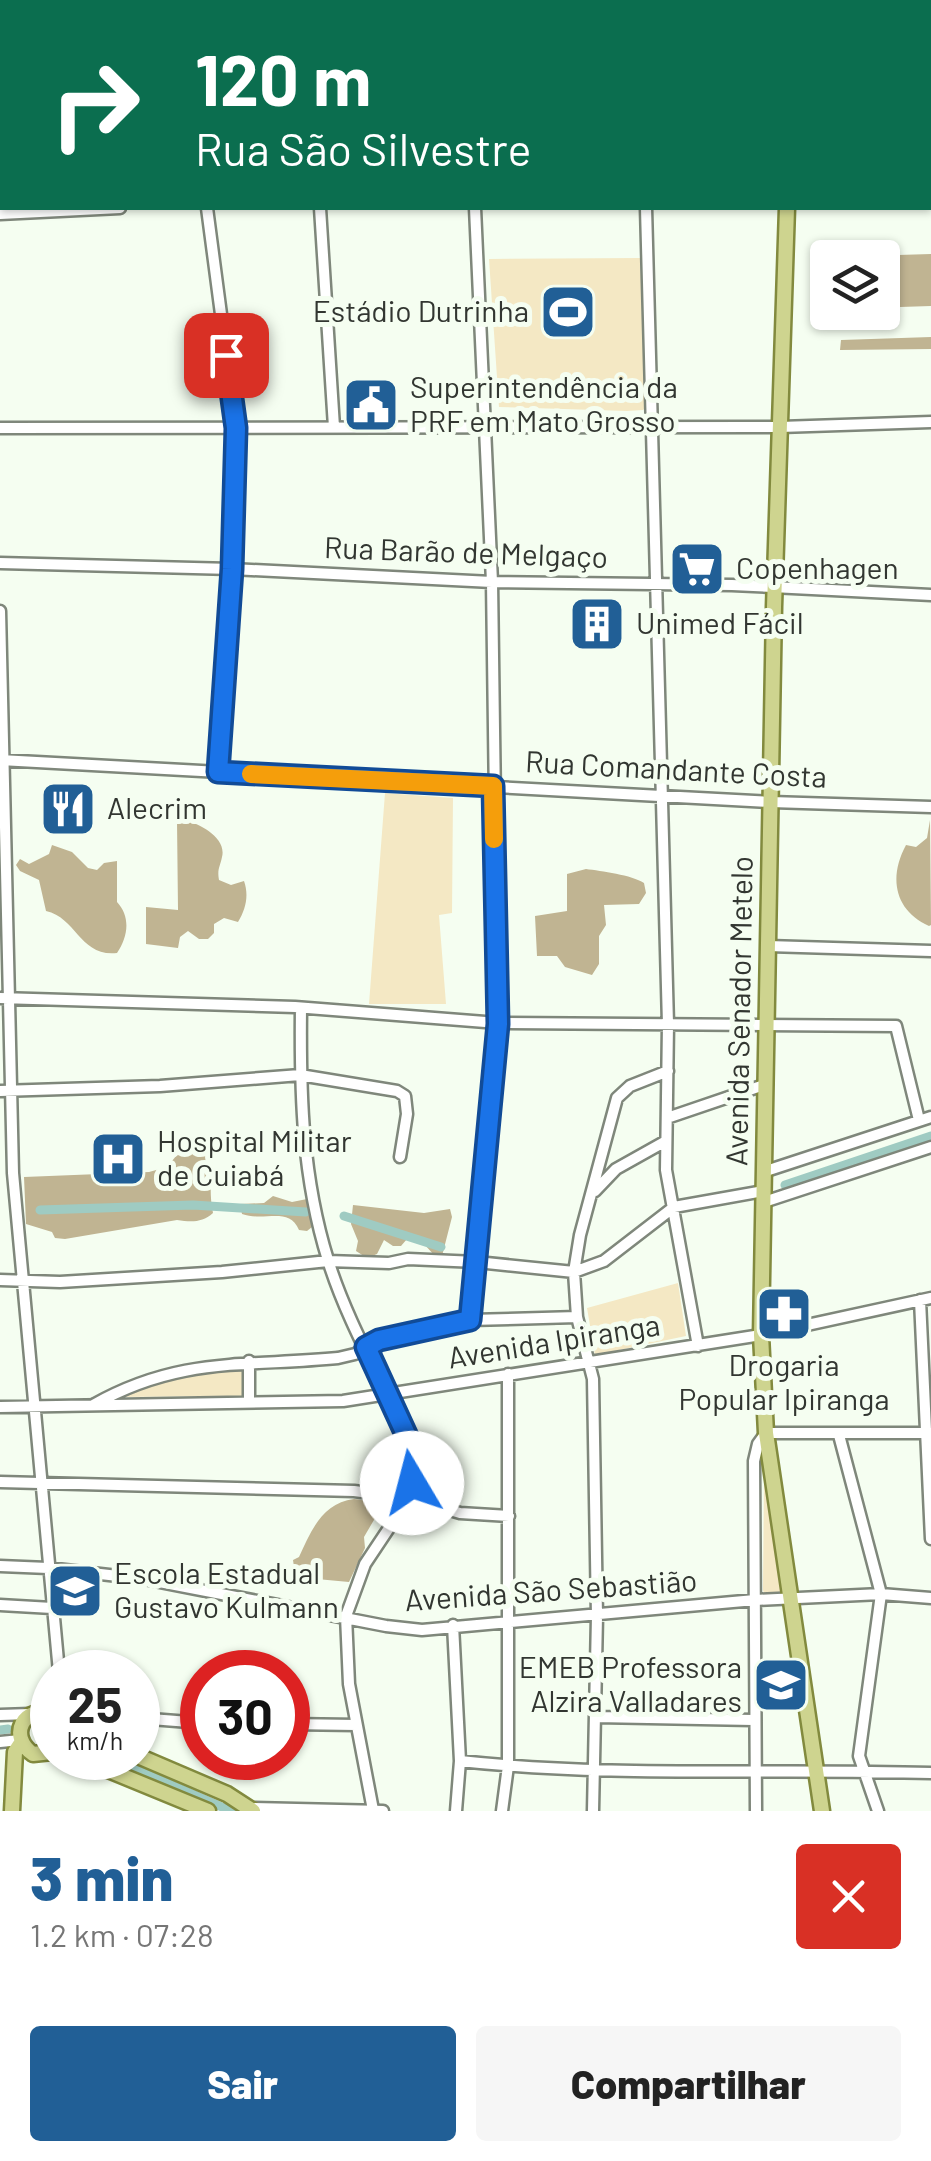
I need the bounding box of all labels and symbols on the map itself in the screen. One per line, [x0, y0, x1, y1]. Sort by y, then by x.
sports icon: Estádio Dutrinha [538, 282, 598, 342]
place label: Estádio Dutrinha [313, 292, 529, 328]
pin [184, 313, 269, 398]
place label: Superintendência da PRF em Mato Grosso [410, 368, 678, 438]
public building icon: Superintendência da PRF em Mato Grosso [341, 375, 401, 435]
street label: Rua Barão de Melgaço [324, 528, 609, 574]
supermarket icon: Copenhagen [667, 539, 727, 599]
place label: Copenhagen [736, 549, 899, 585]
building icon: Unimed Fácil [567, 594, 627, 654]
place label: Unimed Fácil [636, 604, 804, 640]
street label: Rua Comandante Costa [524, 742, 828, 794]
restaurant icon: Alecrim [38, 779, 98, 839]
place label: Alecrim [107, 789, 207, 825]
street label: Avenida Senador Metelo [717, 856, 759, 1166]
place label: Hospital Militar de Cuiabá [157, 1122, 352, 1192]
hospital icon: Hospital Militar de Cuiabá [88, 1129, 148, 1189]
pharmacy icon: Drogaria Popular Ipiranga [754, 1284, 814, 1344]
street label: Avenida Ipiranga [445, 1305, 662, 1375]
place label: Drogaria Popular Ipiranga [678, 1346, 890, 1416]
position arrow [360, 1431, 464, 1535]
place label: Escola Estadual Gustavo Kulmann [114, 1554, 339, 1624]
school or university icon: Escola Estadual Gustavo Kulmann [45, 1561, 105, 1621]
street label: Avenida São Sebastião [403, 1561, 698, 1617]
place label: EMEB Professora Alzira Valladares [519, 1648, 742, 1718]
speed limit sign: 30 [180, 1650, 310, 1780]
school or university icon: EMEB Professora Alzira Valladares [751, 1655, 811, 1715]

